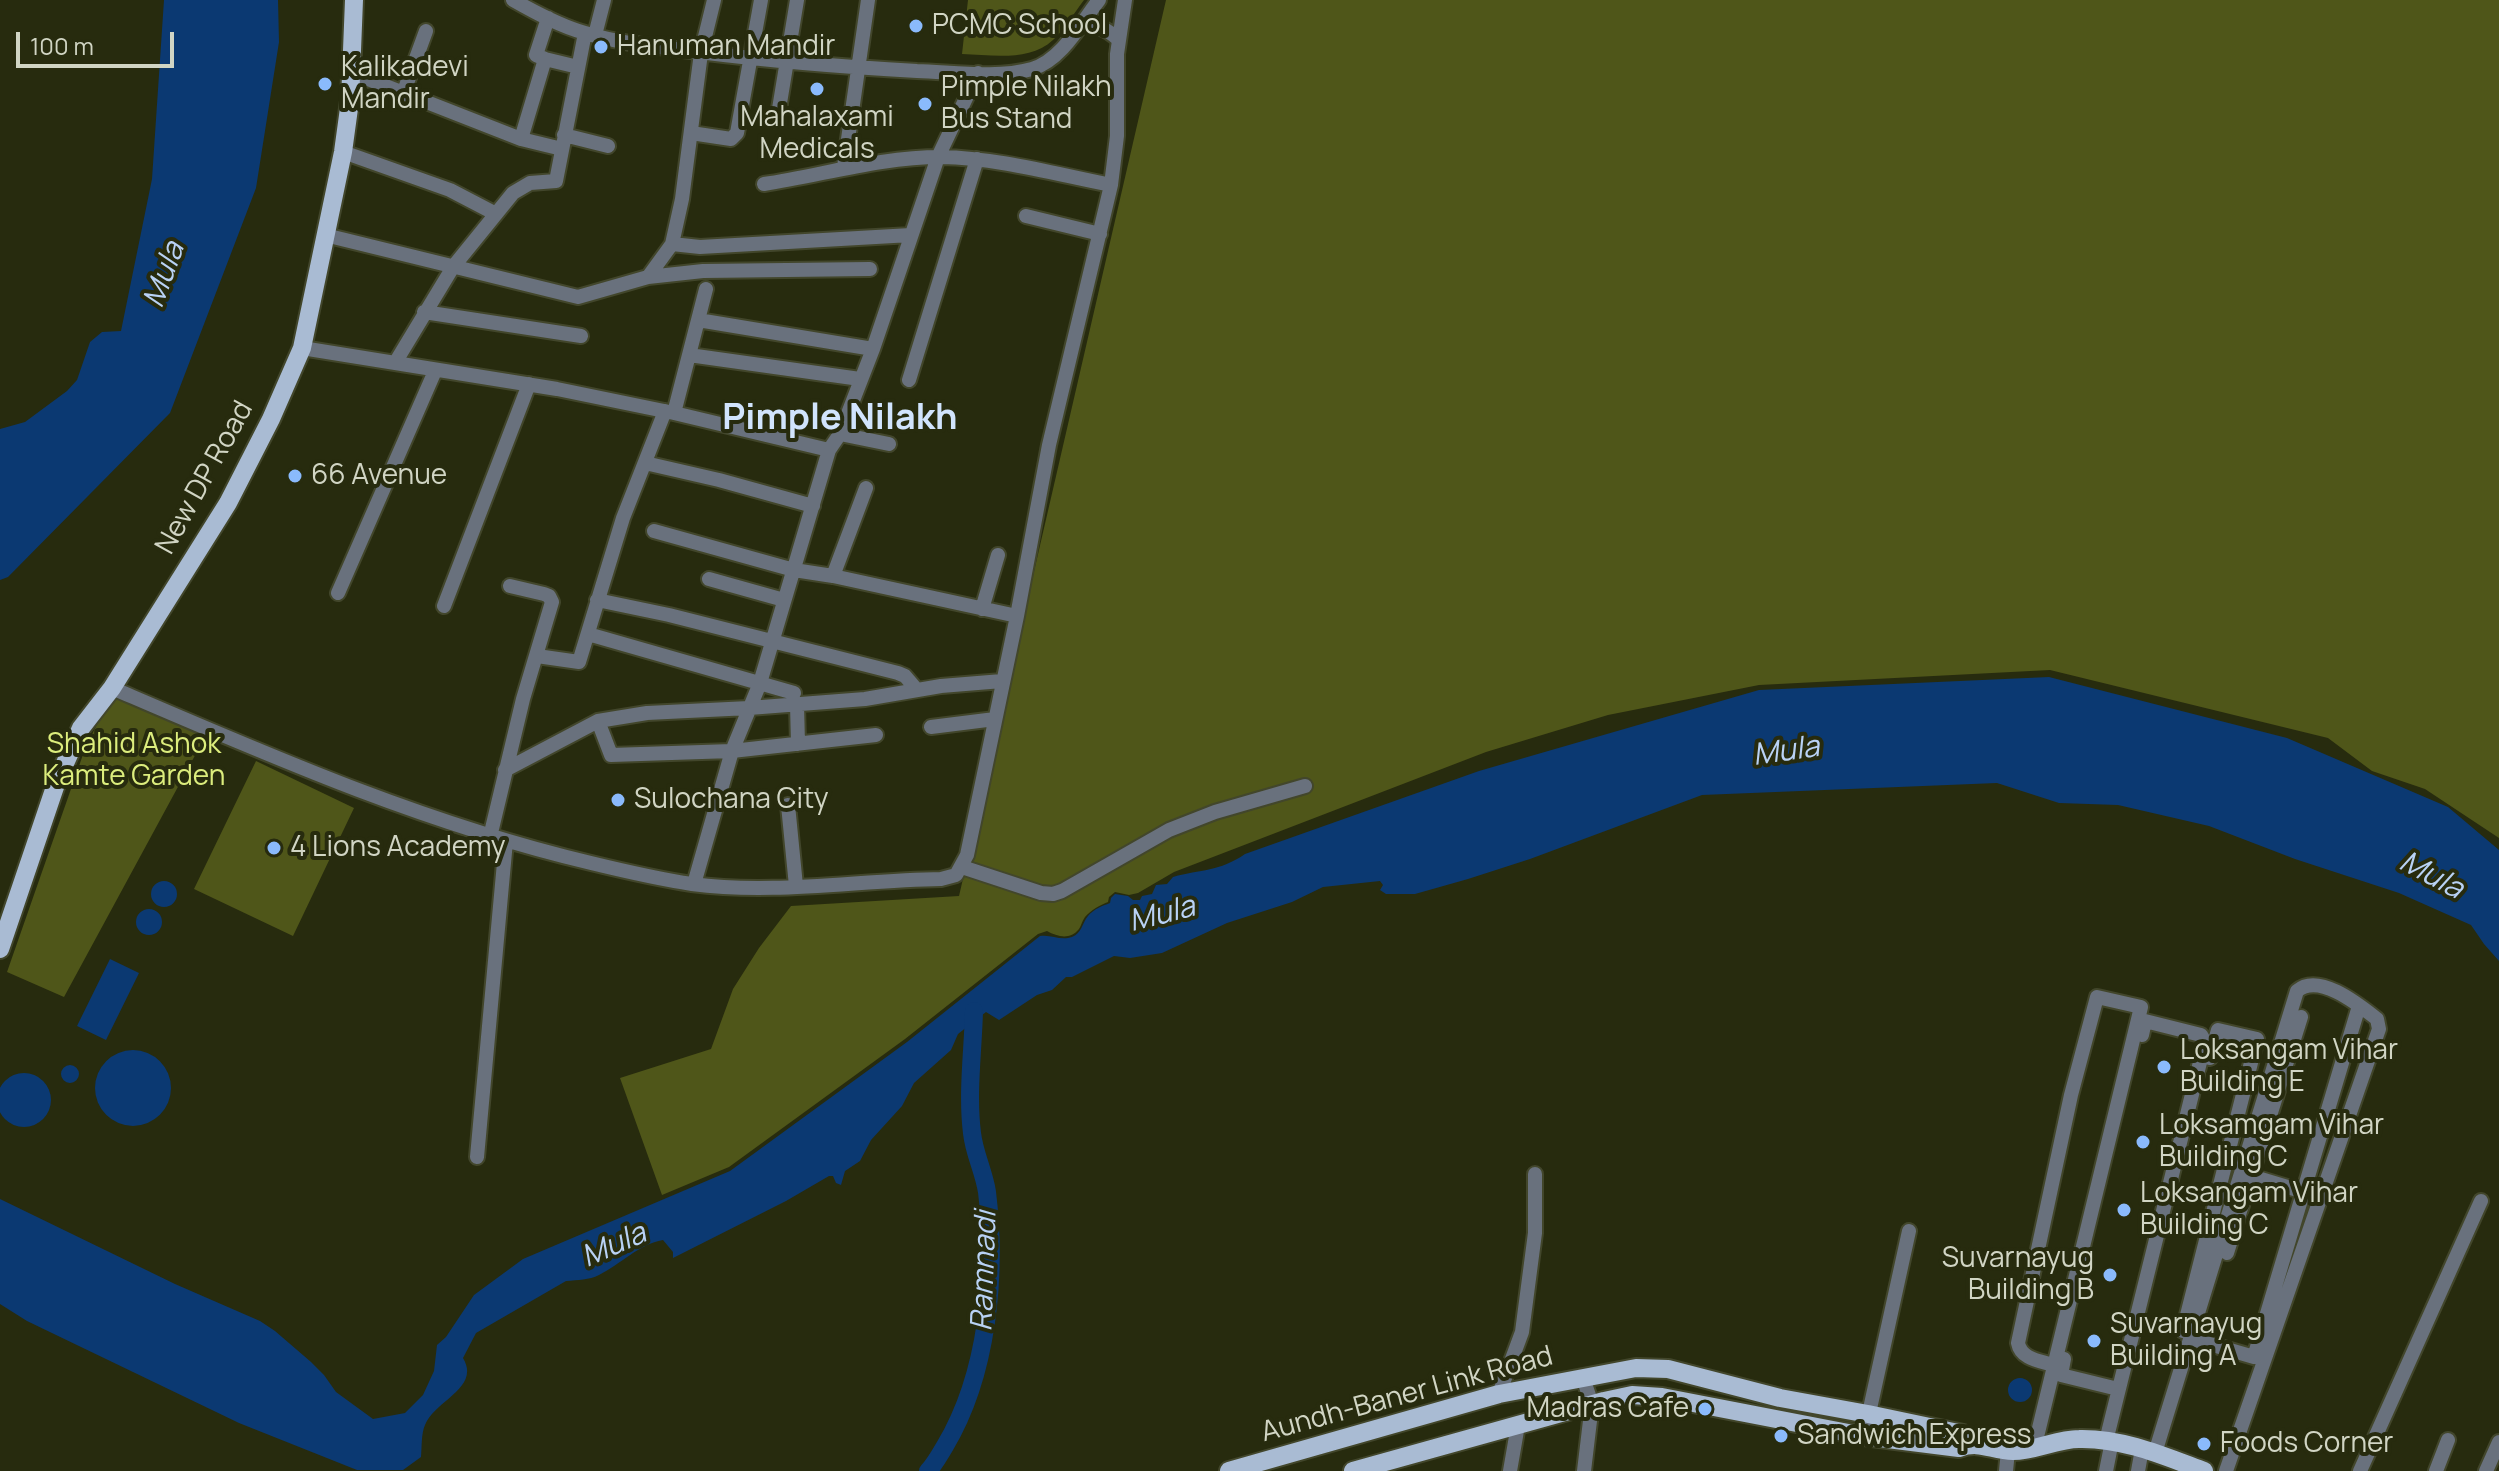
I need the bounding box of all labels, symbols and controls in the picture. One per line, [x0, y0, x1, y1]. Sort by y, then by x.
place label: PCMC School [932, 9, 1107, 43]
scale bar [20, 16, 178, 66]
marker: PCMC School [907, 17, 925, 35]
text: 100 m [30, 29, 94, 62]
place label: Hanuman Mandir [617, 30, 835, 64]
marker: Hanuman Mandir [592, 38, 610, 56]
place label: Kalikadevi Mandir [341, 51, 469, 117]
place label: Pimple Nilakh Bus Stand [941, 71, 1112, 137]
marker: Kalikadevi Mandir [316, 75, 334, 93]
marker: Mahalaxami Medicals [808, 80, 826, 98]
marker: Pimple Nilakh Bus Stand [916, 95, 934, 113]
place label: Mahalaxami Medicals [740, 101, 894, 167]
water label: Mula [137, 238, 193, 312]
street label: New DP Road [149, 396, 261, 560]
district label: Pimple Nilakh [722, 397, 958, 441]
place label: 66 Avenue [311, 459, 447, 493]
marker: 66 Avenue [286, 467, 304, 485]
park label: Shahid Ashok Kamte Garden [43, 728, 225, 794]
water label: Mula [1750, 730, 1822, 774]
place label: Sulochana City [634, 783, 829, 817]
marker: Sulochana City [609, 791, 627, 809]
place label: 4 Lions Academy [290, 831, 506, 865]
marker: 4 Lions Academy [265, 839, 283, 857]
water label: Mula [2393, 844, 2469, 908]
water label: Mula [1125, 889, 1199, 941]
place label: Loksangam Vihar Building E [2180, 1034, 2398, 1100]
marker: Loksangam Vihar Building E [2155, 1058, 2173, 1076]
place label: Loksamgam Vihar Building C [2159, 1109, 2384, 1175]
marker: Loksamgam Vihar Building C [2134, 1133, 2152, 1151]
place label: Loksangam Vihar Building C [2140, 1177, 2358, 1243]
marker: Loksangam Vihar Building C [2115, 1201, 2133, 1219]
water label: Ramnadi [965, 1210, 1005, 1332]
water label: Mula [576, 1216, 652, 1276]
place label: Suvarnayug Building B [1942, 1242, 2094, 1308]
marker: Suvarnayug Building B [2101, 1266, 2119, 1284]
place label: Suvarnayug Building A [2110, 1308, 2262, 1374]
marker: Suvarnayug Building A [2085, 1332, 2103, 1350]
street label: Aundh-Baner Link Road [1258, 1340, 1556, 1450]
place label: Madras Cafe [1527, 1392, 1689, 1426]
marker: Madras Cafe [1696, 1400, 1714, 1418]
place label: Sandwich Express [1797, 1419, 2032, 1453]
marker: Sandwich Express [1772, 1427, 1790, 1445]
place label: Foods Corner [2220, 1427, 2393, 1461]
marker: Foods Corner [2195, 1435, 2213, 1453]

